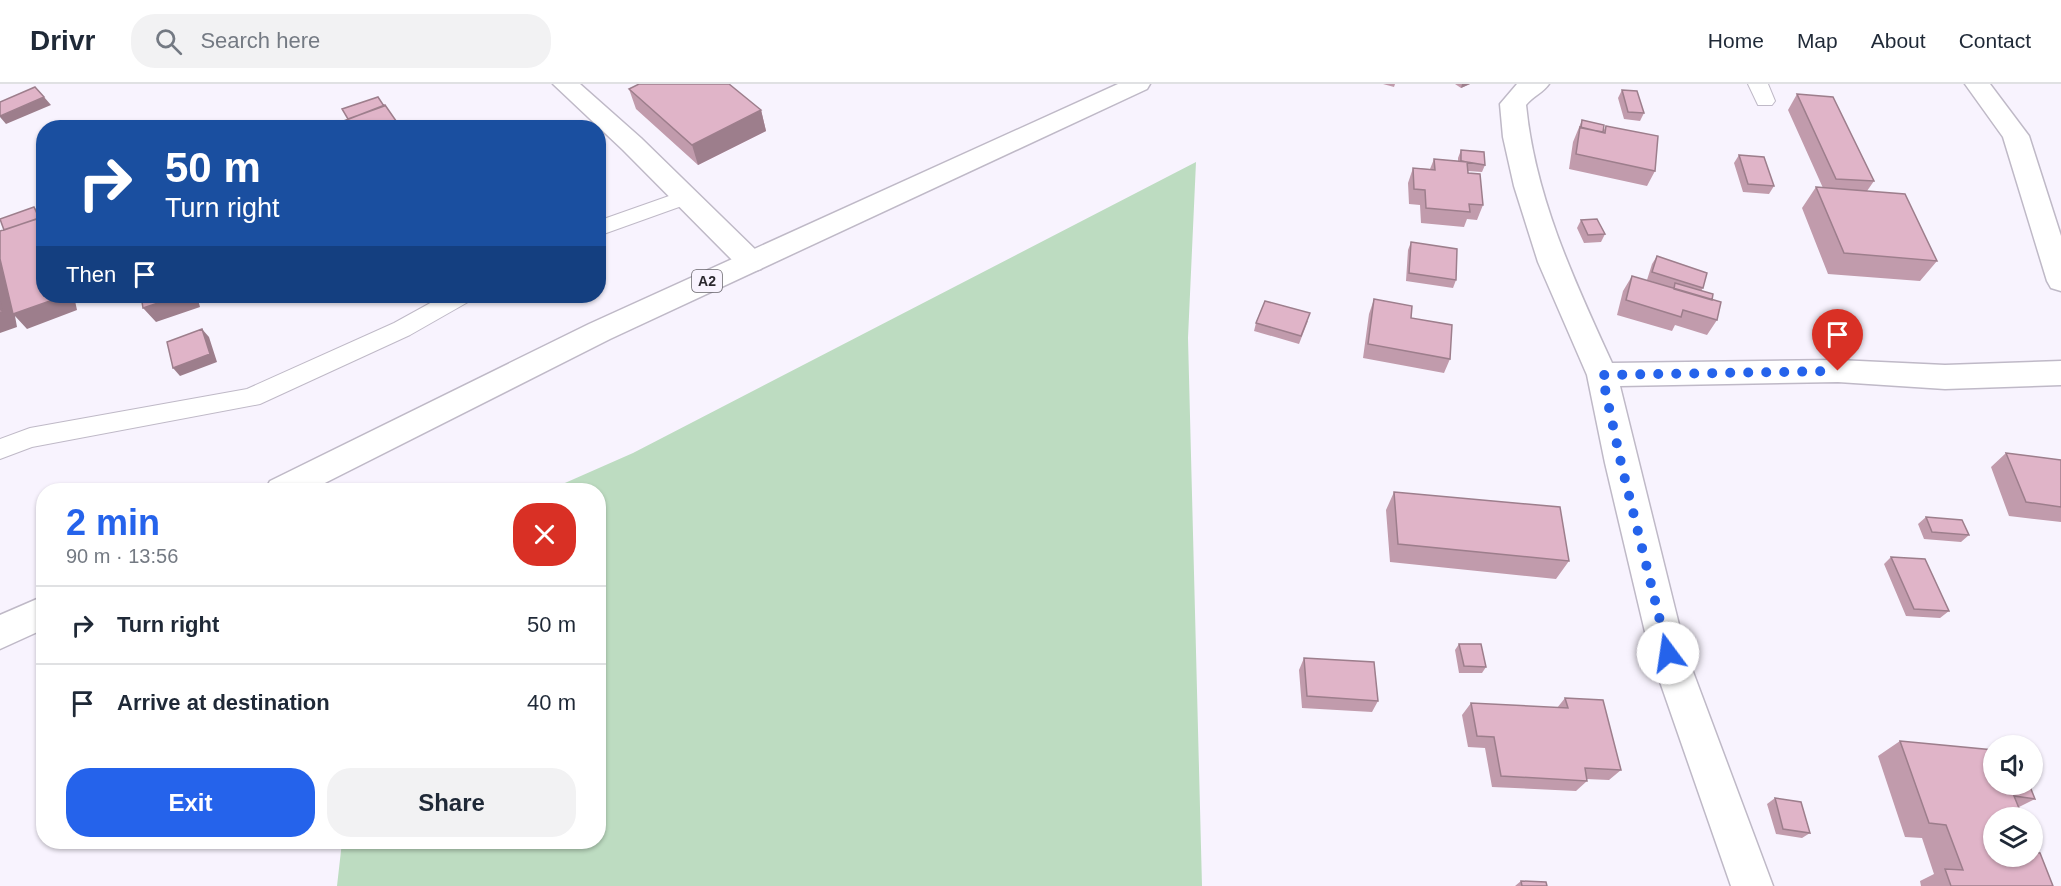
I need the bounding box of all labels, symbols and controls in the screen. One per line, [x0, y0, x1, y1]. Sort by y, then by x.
search box [131, 14, 551, 68]
text: Drivr [30, 25, 95, 56]
icon: search [152, 25, 185, 58]
text: Search here [200, 28, 320, 53]
text: Home [1708, 29, 1764, 52]
text: Map [1797, 29, 1838, 52]
text: About [1871, 29, 1926, 52]
text: Contact [1959, 29, 2031, 52]
icon: right [66, 144, 144, 222]
text: 50 m [165, 144, 261, 191]
text: Turn right [165, 193, 280, 223]
icon: arrive [128, 258, 161, 291]
text: Then [66, 262, 116, 287]
road number: A2 [692, 270, 722, 292]
pin [1812, 309, 1863, 371]
icon: arrive [1821, 318, 1854, 351]
text: 2 min [66, 502, 160, 543]
button: close [513, 503, 576, 566]
text: 90 m · 13:56 [66, 545, 178, 567]
icon: right [66, 609, 99, 642]
text: Turn right [117, 612, 219, 637]
text: 50 m [527, 612, 576, 637]
position arrow [1636, 621, 1700, 685]
icon: arrive [66, 687, 99, 720]
text: Arrive at destination [117, 690, 330, 715]
text: 40 m [527, 690, 576, 715]
map controls [1983, 735, 2043, 867]
button: sound [1983, 735, 2043, 795]
button: Exit [66, 768, 315, 837]
button: Share [327, 768, 576, 837]
button: layers [1983, 807, 2043, 867]

